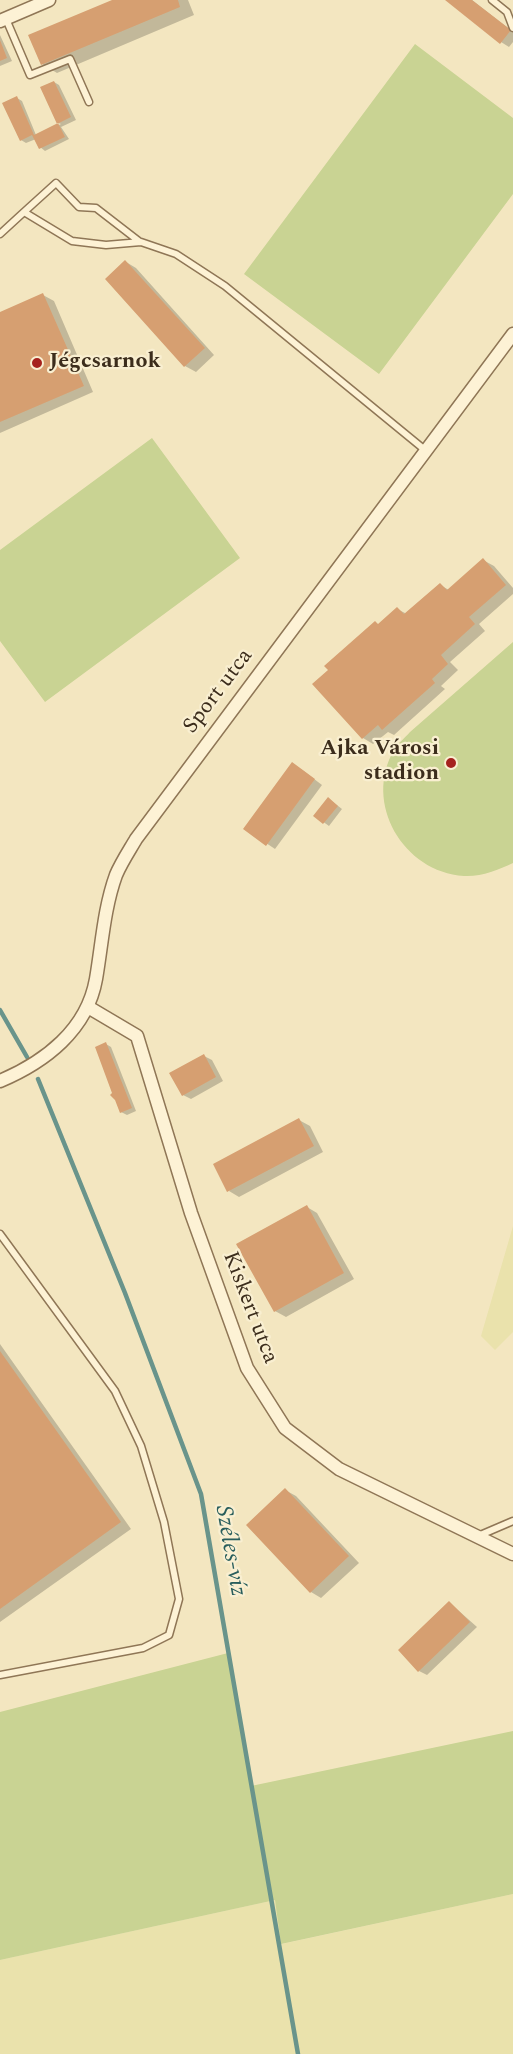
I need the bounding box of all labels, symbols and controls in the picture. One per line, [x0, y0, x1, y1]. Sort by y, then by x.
place label: Jégcsarnok [49, 350, 161, 376]
marker: Jégcsarnok [30, 356, 44, 370]
street label: Sport utca [178, 644, 260, 740]
place label: Ajka Városi stadion [320, 737, 439, 788]
marker: Ajka Városi stadion [444, 756, 458, 770]
street label: Kiskert utca [216, 1248, 282, 1368]
water label: Széles-víz [207, 1503, 251, 1599]

